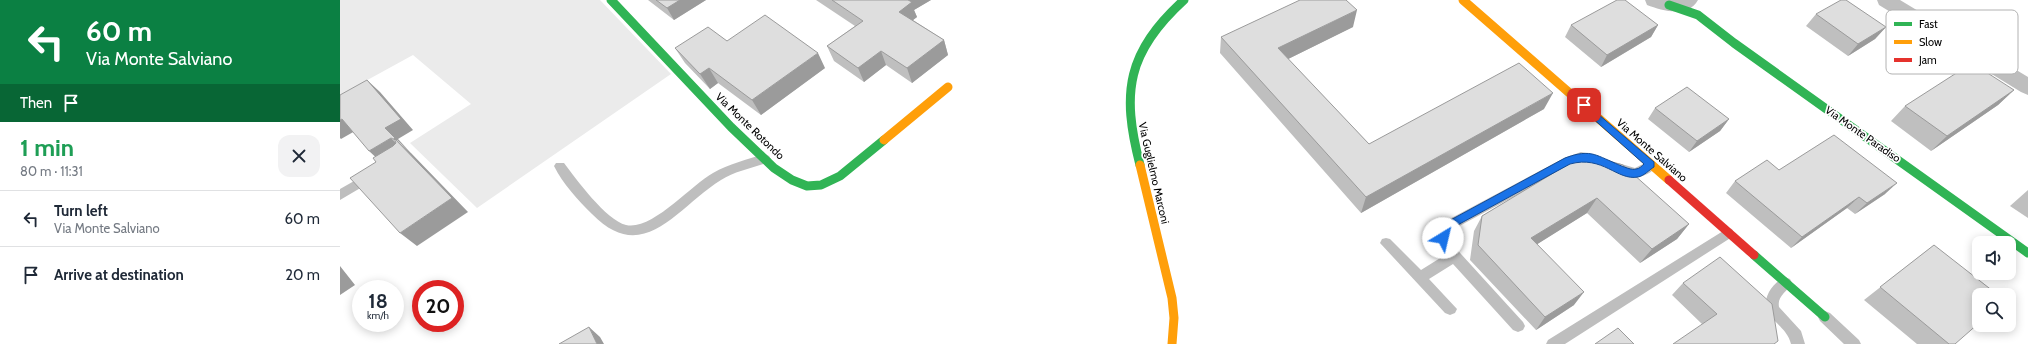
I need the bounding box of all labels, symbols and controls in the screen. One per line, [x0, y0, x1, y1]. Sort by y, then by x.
legend [1886, 10, 2018, 74]
text: 60 m [86, 14, 152, 48]
icon: left [20, 16, 72, 68]
text: Fast [1919, 17, 1938, 31]
text: Slow [1919, 35, 1942, 49]
text: Via Monte Salviano [86, 48, 232, 70]
text: Jam [1918, 53, 1937, 67]
pin [1567, 88, 1601, 122]
street label: Via Monte Rotondo [713, 90, 787, 162]
icon: arrive [60, 92, 82, 114]
text: Then [20, 94, 52, 112]
icon: arrive [1573, 94, 1595, 116]
street label: Via Monte Paradiso [1822, 103, 1904, 165]
street label: Via Monte Salviano [1614, 115, 1690, 185]
street label: Via Guglielmo Marconi [1135, 121, 1173, 225]
text: 1 min [20, 133, 74, 162]
button: close [278, 135, 320, 177]
text: 80 m · 11:31 [20, 163, 83, 179]
text: Turn left [54, 202, 108, 220]
icon: left [20, 208, 42, 230]
text: 60 m [284, 210, 320, 228]
position arrow [1422, 217, 1464, 259]
text: Via Monte Salviano [54, 220, 160, 236]
map controls [1972, 236, 2016, 332]
button: sound [1972, 236, 2016, 280]
icon: arrive [20, 264, 42, 286]
text: Arrive at destination [54, 266, 184, 284]
text: 20 m [285, 266, 320, 284]
speed limit sign: 20 [412, 280, 464, 332]
button: search [1972, 288, 2016, 332]
text: 18 [368, 289, 388, 313]
text: km/h [367, 309, 389, 322]

